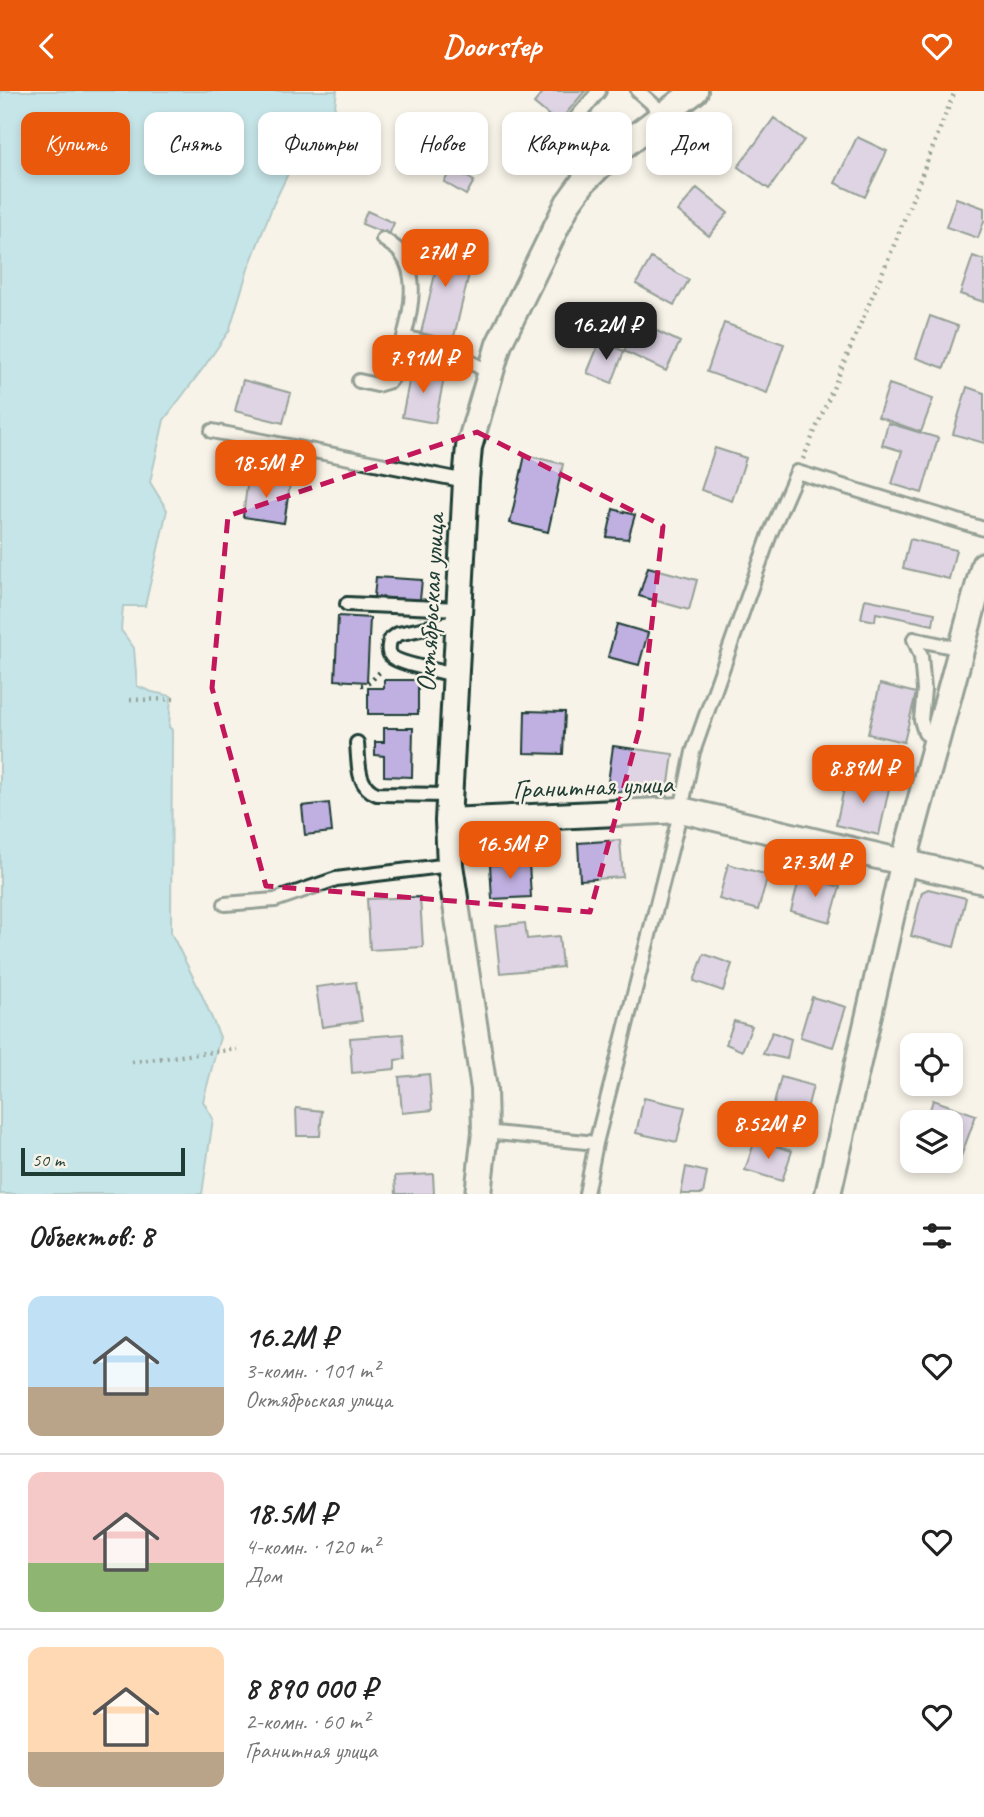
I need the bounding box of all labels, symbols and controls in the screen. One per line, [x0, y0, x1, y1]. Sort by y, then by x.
text: Doorstep [443, 25, 541, 66]
icon: back [28, 27, 66, 65]
icon: heart [918, 27, 956, 65]
chip: Купить [21, 112, 130, 175]
chip: Снять [144, 112, 244, 175]
chip: Фильтры [258, 112, 381, 175]
chip: Новое [395, 112, 488, 175]
chip: Квартира [502, 112, 632, 175]
chip: Дом [646, 112, 732, 175]
pin: 27M ₽ [396, 229, 494, 289]
text: 27M ₽ [418, 237, 472, 266]
pin: 16.2M ₽ [541, 303, 671, 362]
text: 16.2M ₽ [571, 310, 641, 339]
pin: 7.91M ₽ [358, 335, 488, 395]
text: 7.91M ₽ [388, 343, 458, 372]
pin: 18.5M ₽ [201, 441, 331, 500]
text: 18.5M ₽ [231, 448, 301, 477]
street label: Октябрьская улица [408, 510, 452, 693]
pin: 8.89M ₽ [798, 745, 928, 805]
text: 8.89M ₽ [828, 753, 898, 782]
street label: Гранитная улица [512, 766, 676, 806]
pin: 16.5M ₽ [445, 821, 575, 881]
text: 16.5M ₽ [475, 829, 545, 858]
pin: 27.3M ₽ [750, 839, 880, 899]
text: 27.3M ₽ [780, 847, 850, 876]
map controls [900, 1033, 963, 1173]
button: locate [900, 1033, 963, 1096]
pin: 8.52M ₽ [703, 1101, 833, 1161]
text: 8.52M ₽ [733, 1109, 803, 1138]
button: layers [900, 1110, 963, 1173]
scale bar [21, 1145, 186, 1177]
text: 50 m [32, 1148, 64, 1172]
text: Объектов: 8 [28, 1217, 153, 1255]
icon: filters [918, 1217, 956, 1255]
text: 16.2M ₽ [245, 1318, 337, 1356]
icon: home [84, 1324, 168, 1408]
icon: heart [918, 1347, 956, 1385]
text: 3-комн. · 101 m² [245, 1356, 379, 1385]
text: Октябрьская улица [245, 1385, 392, 1414]
text: 18.5M ₽ [245, 1494, 336, 1532]
icon: home [84, 1500, 168, 1584]
icon: heart [918, 1523, 956, 1561]
text: 4-комн. · 120 m² [245, 1532, 379, 1561]
text: Дом [245, 1561, 282, 1590]
text: 8 890 000 ₽ [245, 1669, 376, 1707]
icon: home [84, 1675, 168, 1759]
icon: heart [918, 1698, 956, 1736]
text: 2-комн. · 60 m² [245, 1707, 369, 1736]
text: Гранитная улица [245, 1736, 377, 1765]

